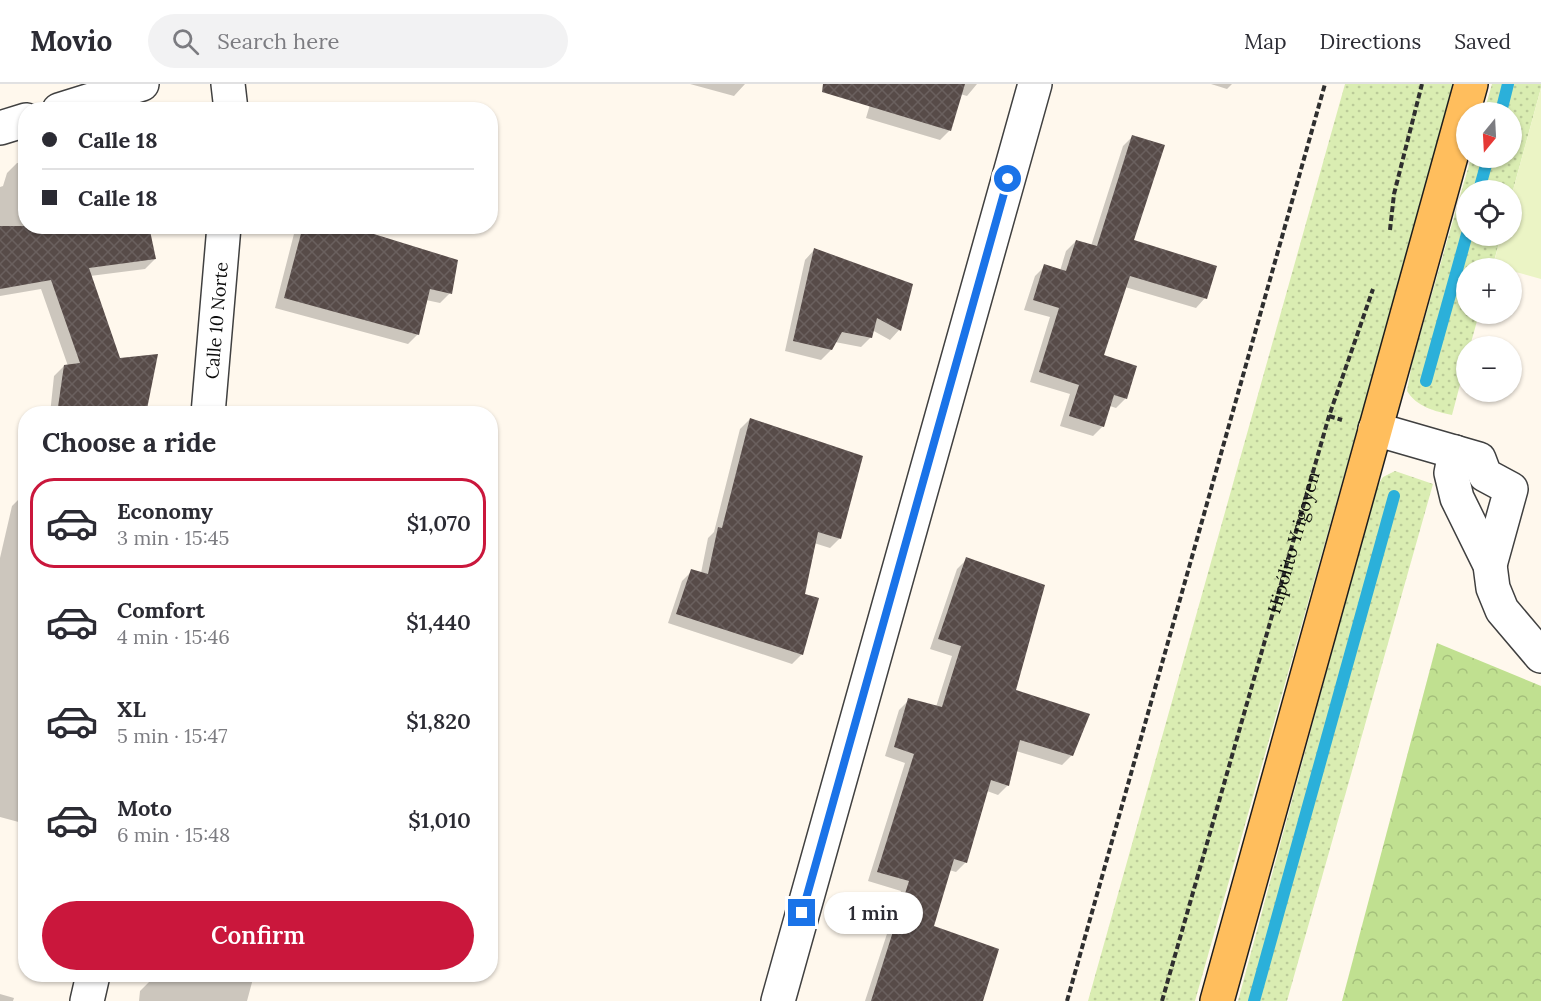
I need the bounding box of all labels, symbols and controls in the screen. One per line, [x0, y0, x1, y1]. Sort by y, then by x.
search box [148, 14, 568, 68]
text: Movio [30, 23, 112, 59]
icon: search [169, 25, 202, 58]
text: Search here [217, 27, 339, 55]
text: Map [1244, 28, 1287, 55]
text: Directions [1320, 28, 1421, 55]
text: Saved [1454, 28, 1511, 55]
north arrow [1456, 102, 1522, 168]
map controls [1456, 102, 1522, 402]
text: Calle 18 [78, 126, 158, 154]
route start [994, 165, 1021, 192]
button: locate [1456, 180, 1522, 246]
text: Calle 18 [78, 184, 158, 212]
button: + [1456, 258, 1522, 324]
street label: Calle 10 Norte [200, 261, 232, 380]
button: − [1456, 336, 1522, 402]
text: Choose a ride [42, 425, 216, 459]
street label: Hipólito Yrigoyen [1262, 469, 1324, 616]
icon: car [45, 496, 99, 550]
text: Economy [117, 497, 213, 525]
text: $1,070 [407, 509, 471, 537]
text: 3 min · 15:45 [117, 525, 229, 550]
icon: car [45, 595, 99, 649]
text: Comfort [117, 596, 205, 624]
text: $1,440 [406, 608, 471, 636]
text: 4 min · 15:46 [117, 624, 230, 649]
icon: car [45, 694, 99, 748]
text: XL [117, 695, 146, 723]
text: $1,820 [406, 707, 471, 735]
text: 5 min · 15:47 [117, 723, 228, 748]
icon: car [45, 793, 99, 847]
text: Moto [117, 794, 172, 822]
text: $1,010 [408, 806, 471, 834]
text: 6 min · 15:48 [117, 822, 230, 847]
callout: 1 min [823, 892, 922, 934]
route end [788, 899, 815, 926]
text: 1 min [848, 900, 899, 925]
button: Confirm [42, 901, 474, 970]

